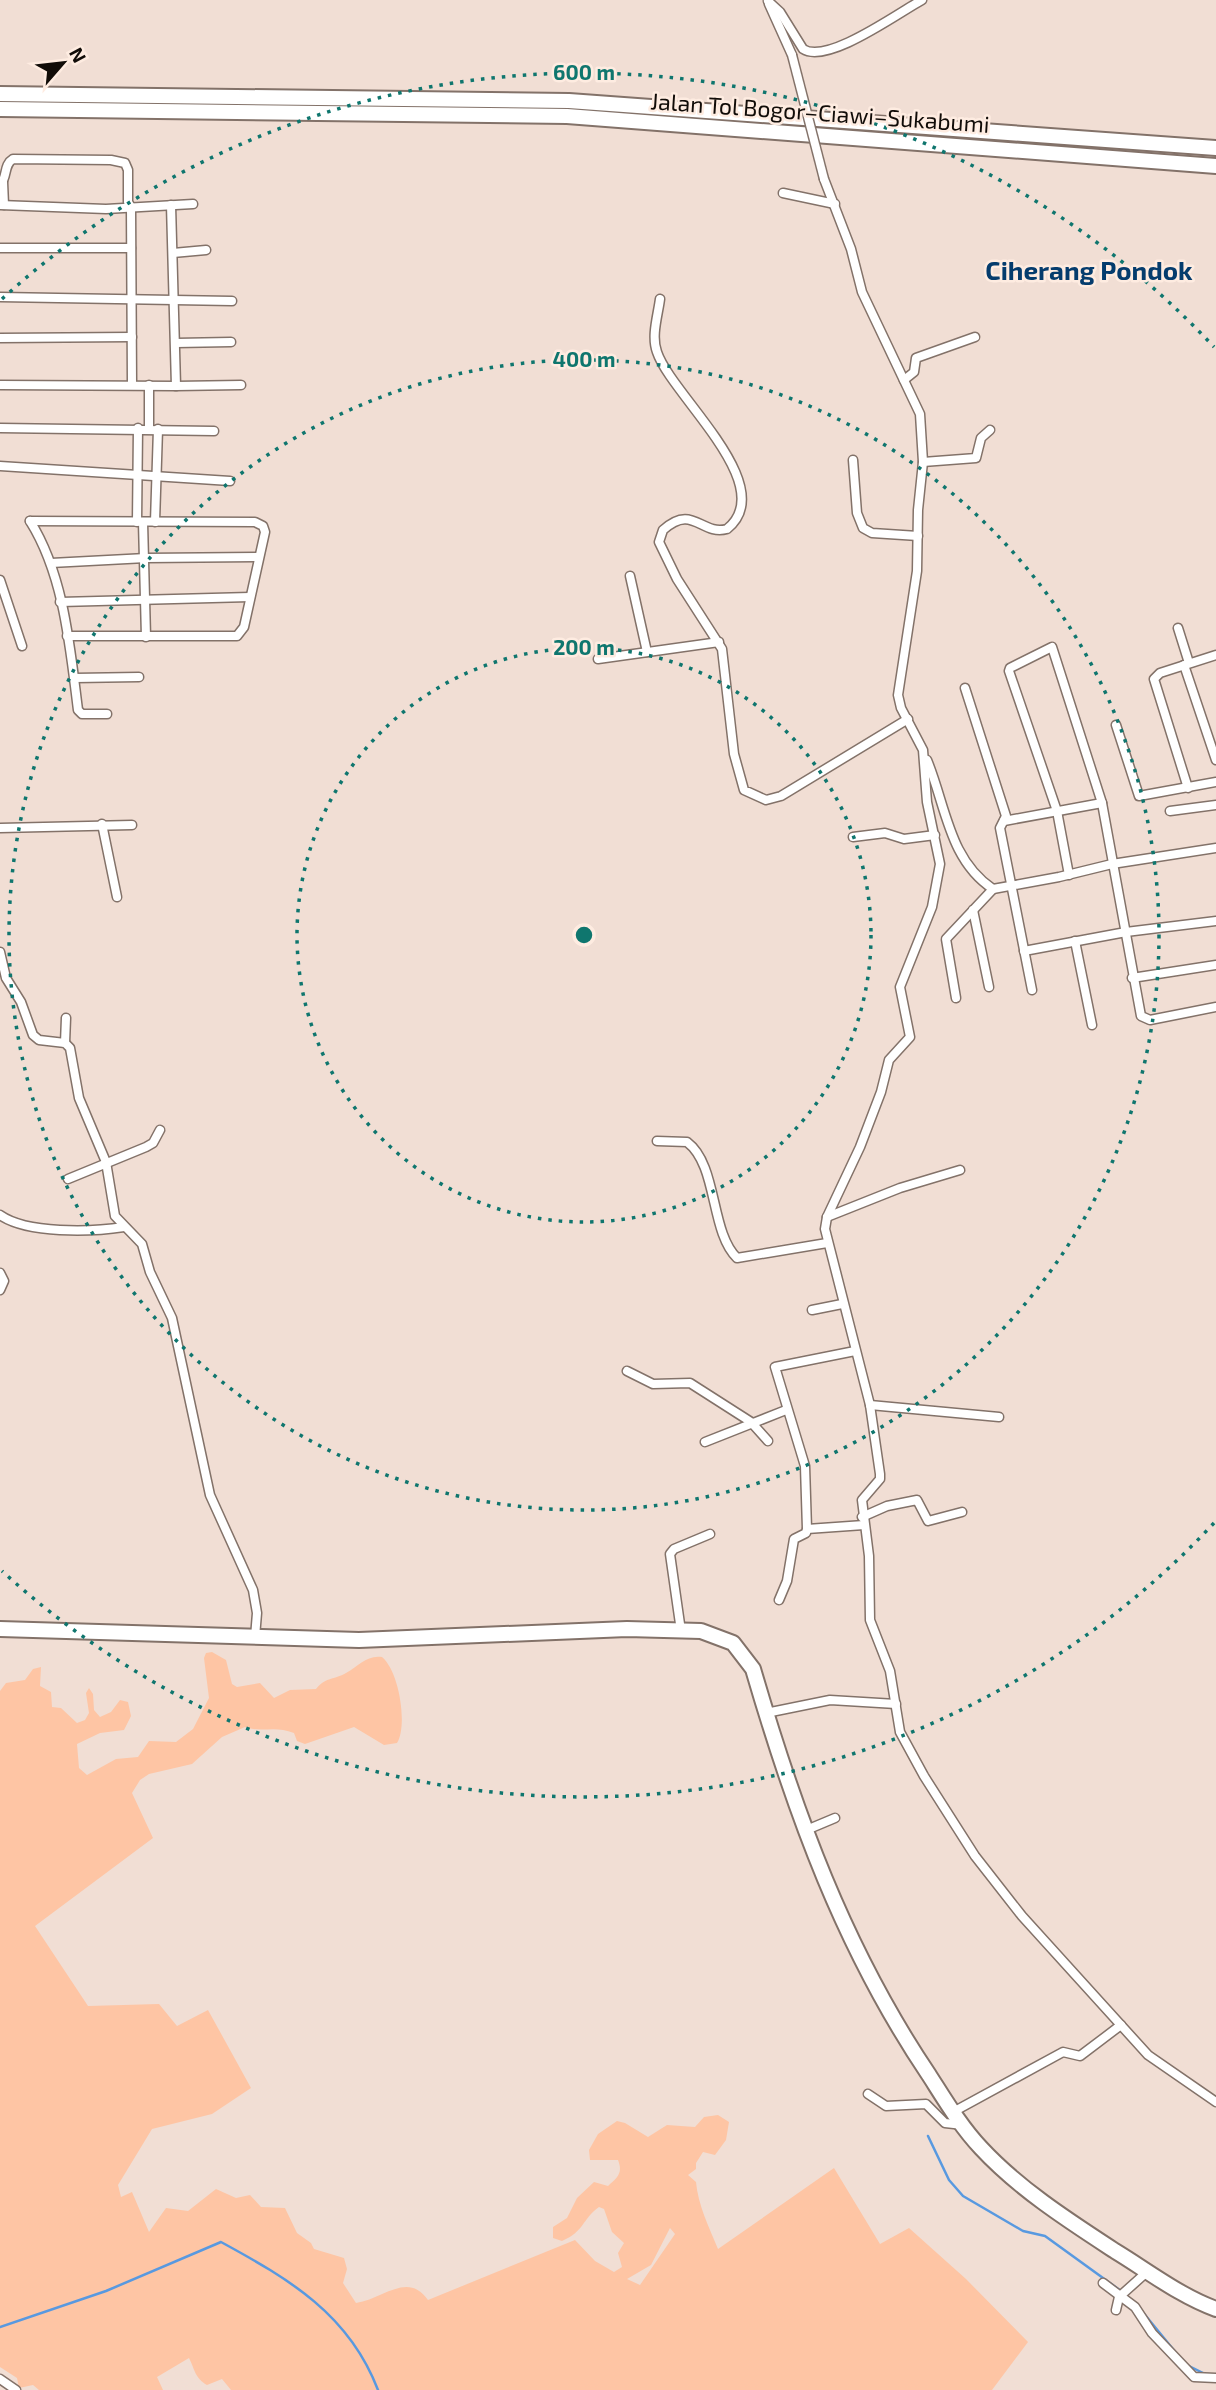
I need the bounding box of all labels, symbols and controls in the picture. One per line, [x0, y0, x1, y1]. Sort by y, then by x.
north arrow [28, 28, 98, 98]
text: N [65, 43, 92, 66]
text: 600 m [553, 59, 615, 84]
street label: Jalan Tol Bogor–Ciawi–Sukabumi [650, 86, 991, 138]
district label: Ciherang Pondok [985, 254, 1193, 285]
text: 400 m [553, 346, 615, 371]
text: 200 m [553, 634, 615, 659]
centre of rings [572, 923, 596, 947]

